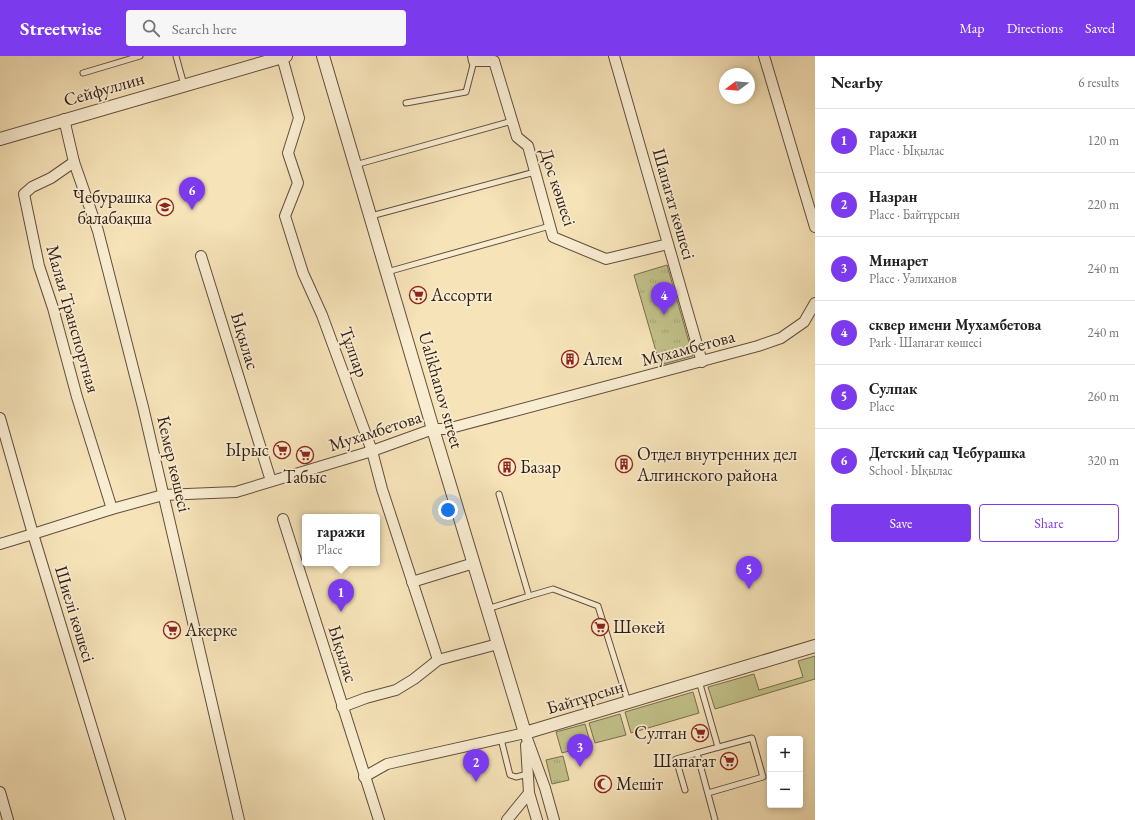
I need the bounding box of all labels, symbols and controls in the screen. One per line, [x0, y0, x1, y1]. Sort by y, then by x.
search box [126, 10, 406, 46]
text: Streetwise [20, 16, 102, 41]
icon: search [140, 17, 162, 39]
text: Search here [172, 19, 237, 38]
text: Map [959, 19, 985, 37]
text: Directions [1007, 19, 1063, 37]
text: Saved [1085, 19, 1115, 37]
street label: Сейфуллин [61, 66, 147, 111]
north arrow [719, 68, 755, 104]
text: Nearby [831, 71, 883, 93]
text: 6 results [1078, 74, 1119, 91]
text: гаражи [869, 123, 917, 142]
text: 1 [841, 132, 847, 149]
text: 120 m [1088, 132, 1119, 149]
text: Place · Ықылас [869, 142, 945, 159]
street label: Дос көшесі [535, 145, 582, 229]
street label: Шапагат көшесі [648, 146, 702, 263]
pin: 6 [179, 177, 205, 210]
place label: Чебурашка балабақша [73, 185, 153, 229]
text: Назран [869, 187, 917, 206]
text: 2 [841, 196, 847, 213]
text: 220 m [1088, 196, 1119, 213]
school or university icon: Чебурашка балабақша [155, 197, 175, 217]
text: Place · Байтұрсын [869, 206, 960, 223]
street label: Малая Транспортная [41, 242, 106, 395]
text: Минарет [869, 251, 928, 270]
text: 3 [841, 260, 847, 277]
text: 240 m [1088, 260, 1119, 277]
text: Place · Уәлиханов [869, 270, 957, 287]
pin: 4 [651, 282, 677, 315]
place label: Ассорти [430, 283, 493, 306]
supermarket icon: Ассорти [408, 285, 428, 305]
street label: Ықылас [226, 310, 265, 372]
text: сквер имени Мухамбетова [869, 315, 1041, 334]
street label: Тұлпар [335, 323, 374, 380]
street label: Мухамбетова [639, 324, 738, 371]
text: 4 [841, 324, 847, 341]
text: 240 m [1088, 324, 1119, 341]
street label: Ualikhanov street [414, 329, 469, 451]
text: Park · Шапагат көшесі [869, 334, 982, 351]
place label: Алем [582, 347, 623, 370]
building icon: Алем [560, 349, 580, 369]
text: Сулпак [869, 379, 917, 398]
text: 5 [841, 388, 847, 405]
text: 260 m [1088, 388, 1119, 405]
text: Place [869, 398, 895, 415]
street label: Мухамбетова [326, 405, 425, 456]
street label: Кемер көшесі [152, 414, 197, 515]
place label: Ырыс [226, 438, 269, 461]
supermarket icon: Ырыс [272, 440, 292, 460]
place label: Отдел внутренних дел Алгинского района [636, 442, 798, 486]
text: Детский сад Чебурашка [869, 443, 1026, 462]
supermarket icon: Табыс [295, 445, 315, 465]
text: 6 [841, 452, 847, 469]
text: 320 m [1088, 452, 1119, 469]
building icon: Отдел внутренних дел Алгинского района [614, 454, 634, 474]
place label: Базар [520, 455, 561, 478]
building icon: Базар [497, 457, 517, 477]
text: School · Ықылас [869, 462, 953, 479]
place label: Табыс [283, 465, 327, 488]
your location [438, 500, 458, 520]
button: Save [831, 504, 971, 542]
button: Share [979, 504, 1119, 542]
popup [302, 514, 380, 566]
text: гаражи [317, 522, 365, 541]
text: Place [317, 541, 343, 558]
pin: 5 [736, 556, 762, 589]
street label: Шиелі көшесі [50, 563, 101, 666]
pin: 1 [328, 579, 354, 612]
place label: Шөкей [613, 615, 666, 638]
supermarket icon: Шөкей [590, 617, 610, 637]
place label: Акерке [184, 618, 237, 641]
supermarket icon: Акерке [162, 620, 182, 640]
street label: Ықылас [323, 622, 363, 685]
street label: Байтұрсын [544, 674, 626, 719]
place label: Султан [634, 721, 687, 744]
supermarket icon: Султан [690, 723, 710, 743]
pin: 3 [567, 734, 593, 767]
map controls [767, 736, 803, 808]
button: + [767, 736, 803, 772]
pin: 2 [463, 749, 489, 782]
place label: Шапагат [653, 749, 717, 772]
supermarket icon: Шапагат [719, 751, 739, 771]
place label: Мешіт [616, 772, 664, 795]
button: − [767, 772, 803, 808]
mosque icon: Мешіт [593, 774, 613, 794]

